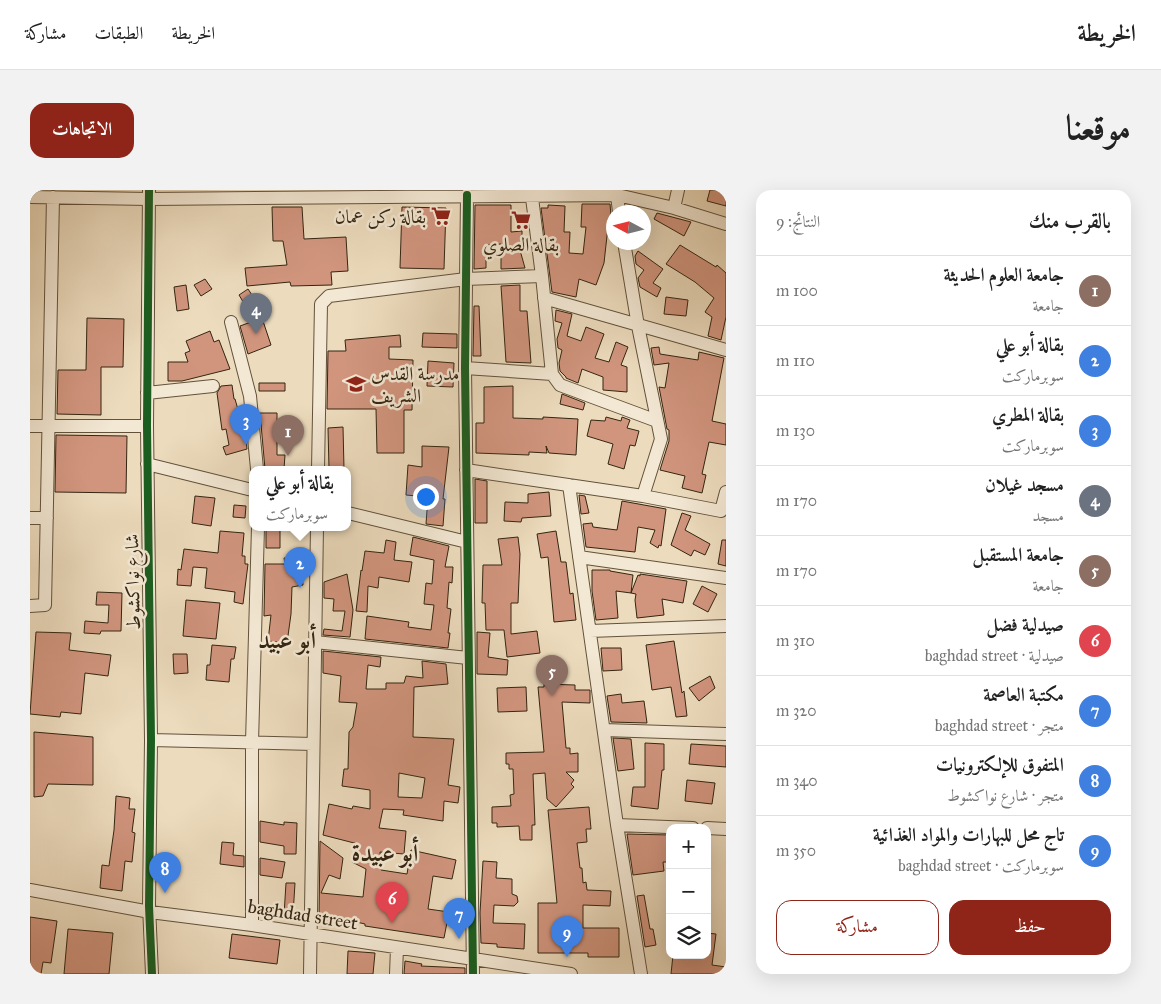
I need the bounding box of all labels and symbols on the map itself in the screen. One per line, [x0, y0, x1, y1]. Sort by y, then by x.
place label: بقالة ركن عمان [335, 205, 426, 230]
supermarket icon: بقالة ركن عمان [430, 205, 452, 227]
north arrow [606, 205, 651, 250]
supermarket icon: بقالة الصلوي [510, 209, 532, 231]
place label: بقالة الصلوي [483, 233, 559, 260]
pin: 4 [240, 293, 272, 334]
place label: مدرسة القدس الشريف [371, 362, 459, 408]
school or university icon: مدرسة القدس الشريف [345, 373, 367, 395]
pin: 3 [230, 404, 262, 445]
pin: 1 [272, 415, 304, 456]
your location [413, 484, 439, 510]
street label: شارع نواكشوط [120, 534, 149, 630]
pin: 2 [284, 547, 316, 588]
district label: أبو عبيد [258, 623, 316, 655]
pin: 5 [536, 655, 568, 696]
district label: أبو عبيدة [352, 836, 419, 868]
pin: 8 [149, 852, 181, 893]
pin: 6 [376, 882, 408, 923]
street label: baghdad street [246, 894, 360, 936]
pin: 7 [443, 898, 475, 939]
pin: 9 [551, 916, 583, 957]

